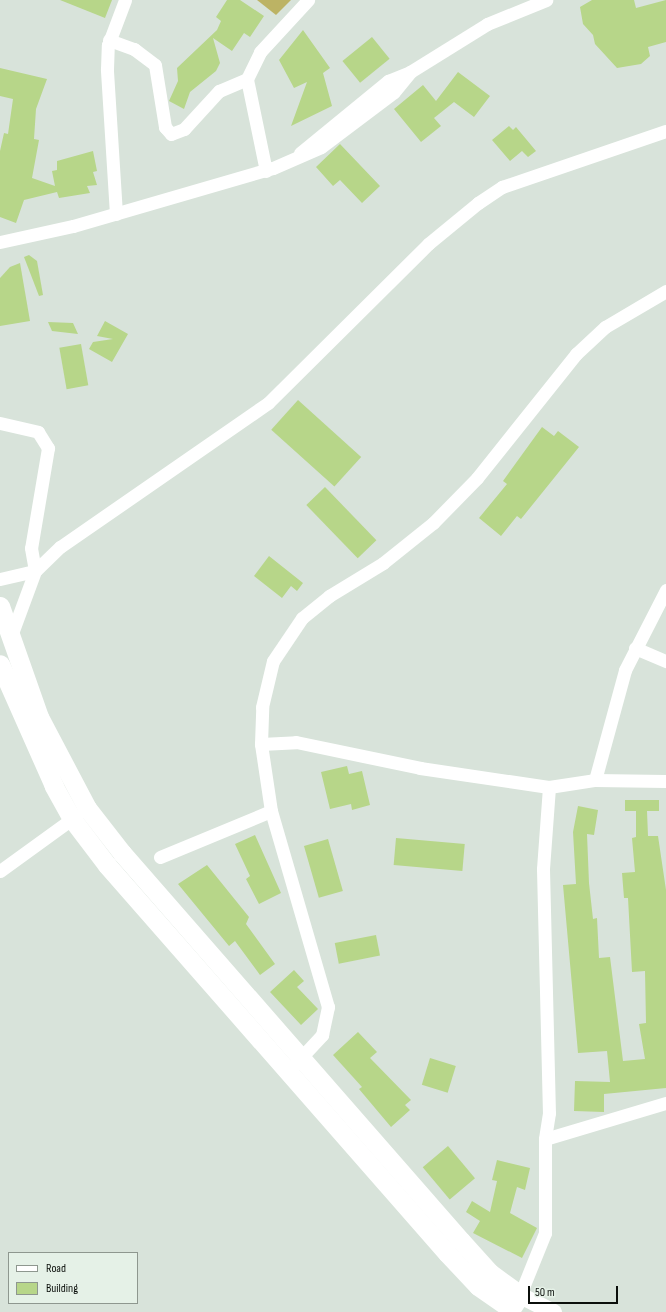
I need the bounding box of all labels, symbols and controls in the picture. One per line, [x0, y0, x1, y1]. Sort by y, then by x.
legend [8, 1252, 138, 1304]
text: Road [46, 1261, 66, 1276]
scale bar [530, 1278, 620, 1304]
text: Building [46, 1281, 78, 1296]
text: 50 m [535, 1285, 555, 1300]

